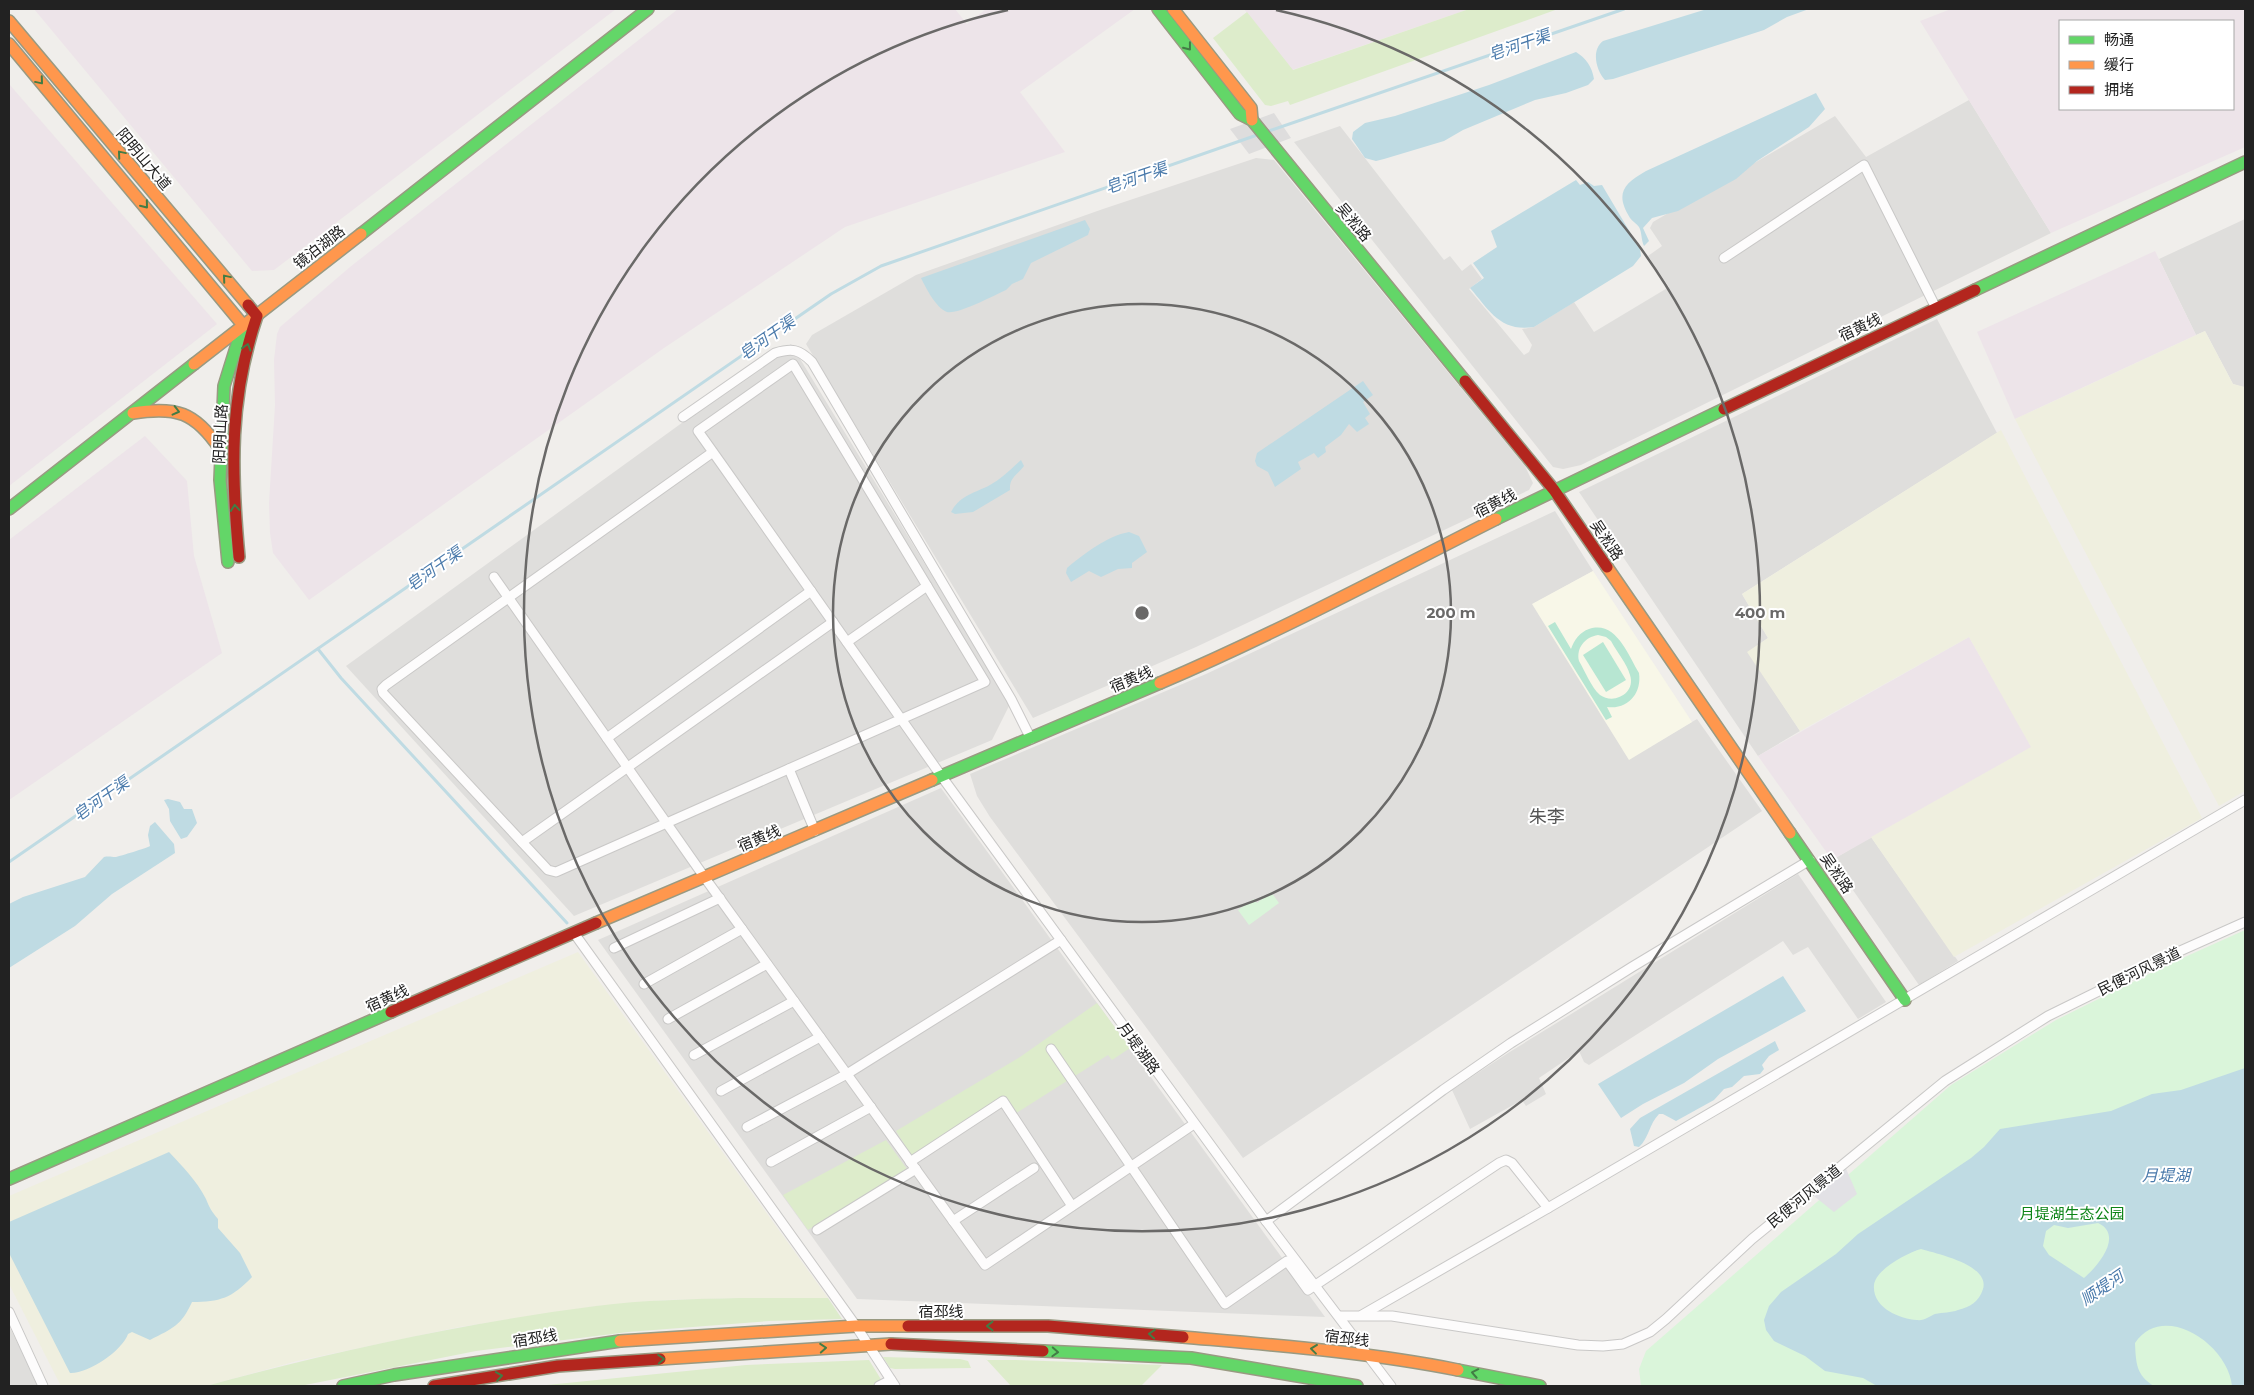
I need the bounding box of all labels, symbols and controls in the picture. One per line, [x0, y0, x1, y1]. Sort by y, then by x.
legend [2059, 20, 2234, 110]
water label: 皂河干渠 [1486, 25, 1554, 64]
text: 畅通 [2104, 30, 2134, 49]
one-way arrow [1182, 41, 1190, 50]
text: 缓行 [2104, 55, 2134, 74]
one-way arrow [35, 75, 43, 84]
text: 拥堵 [2104, 80, 2134, 99]
street label: 阳明山大道 [113, 124, 175, 194]
one-way arrow [118, 151, 127, 160]
water label: 皂河干渠 [1103, 158, 1171, 197]
street label: 吴淞路 [1332, 199, 1376, 245]
one-way arrow [139, 200, 148, 209]
street label: 镜泊湖路 [290, 221, 348, 273]
one-way arrow [222, 275, 231, 284]
street label: 宿黄线 [1836, 309, 1884, 345]
water label: 皂河干渠 [735, 311, 800, 364]
one-way arrow [242, 343, 252, 352]
street label: 阳明山路 [209, 404, 231, 464]
one-way arrow [172, 405, 180, 415]
street label: 宿黄线 [1471, 484, 1519, 522]
one-way arrow [229, 504, 240, 512]
street label: 吴淞路 [1587, 516, 1627, 564]
water label: 皂河干渠 [402, 542, 467, 595]
text: 200 m [1426, 603, 1476, 622]
text: 400 m [1735, 603, 1785, 622]
centre of rings [1133, 604, 1151, 622]
street label: 宿黄线 [1107, 661, 1155, 697]
water label: 皂河干渠 [69, 772, 134, 825]
district label: 朱李 [1529, 806, 1565, 828]
street label: 宿黄线 [735, 820, 783, 856]
street label: 吴淞路 [1817, 849, 1857, 897]
street label: 民便河风景道 [2094, 943, 2184, 999]
street label: 宿黄线 [363, 980, 411, 1016]
street label: 月堤湖路 [1114, 1018, 1164, 1078]
street label: 民便河风景道 [1763, 1160, 1845, 1232]
water label: 月堤湖 [2142, 1166, 2193, 1185]
park label: 月堤湖生态公园 [2019, 1204, 2125, 1223]
water label: 顺堤河 [2077, 1265, 2130, 1309]
street label: 宿邳线 [918, 1302, 964, 1321]
one-way arrow [986, 1321, 994, 1331]
street label: 宿邳线 [511, 1325, 559, 1351]
street label: 宿邳线 [1324, 1326, 1370, 1350]
one-way arrow [1148, 1328, 1156, 1339]
one-way arrow [819, 1343, 827, 1354]
one-way arrow [1310, 1345, 1318, 1355]
one-way arrow [1051, 1346, 1059, 1357]
one-way arrow [657, 1354, 665, 1365]
one-way arrow [1470, 1369, 1479, 1379]
one-way arrow [495, 1371, 504, 1381]

